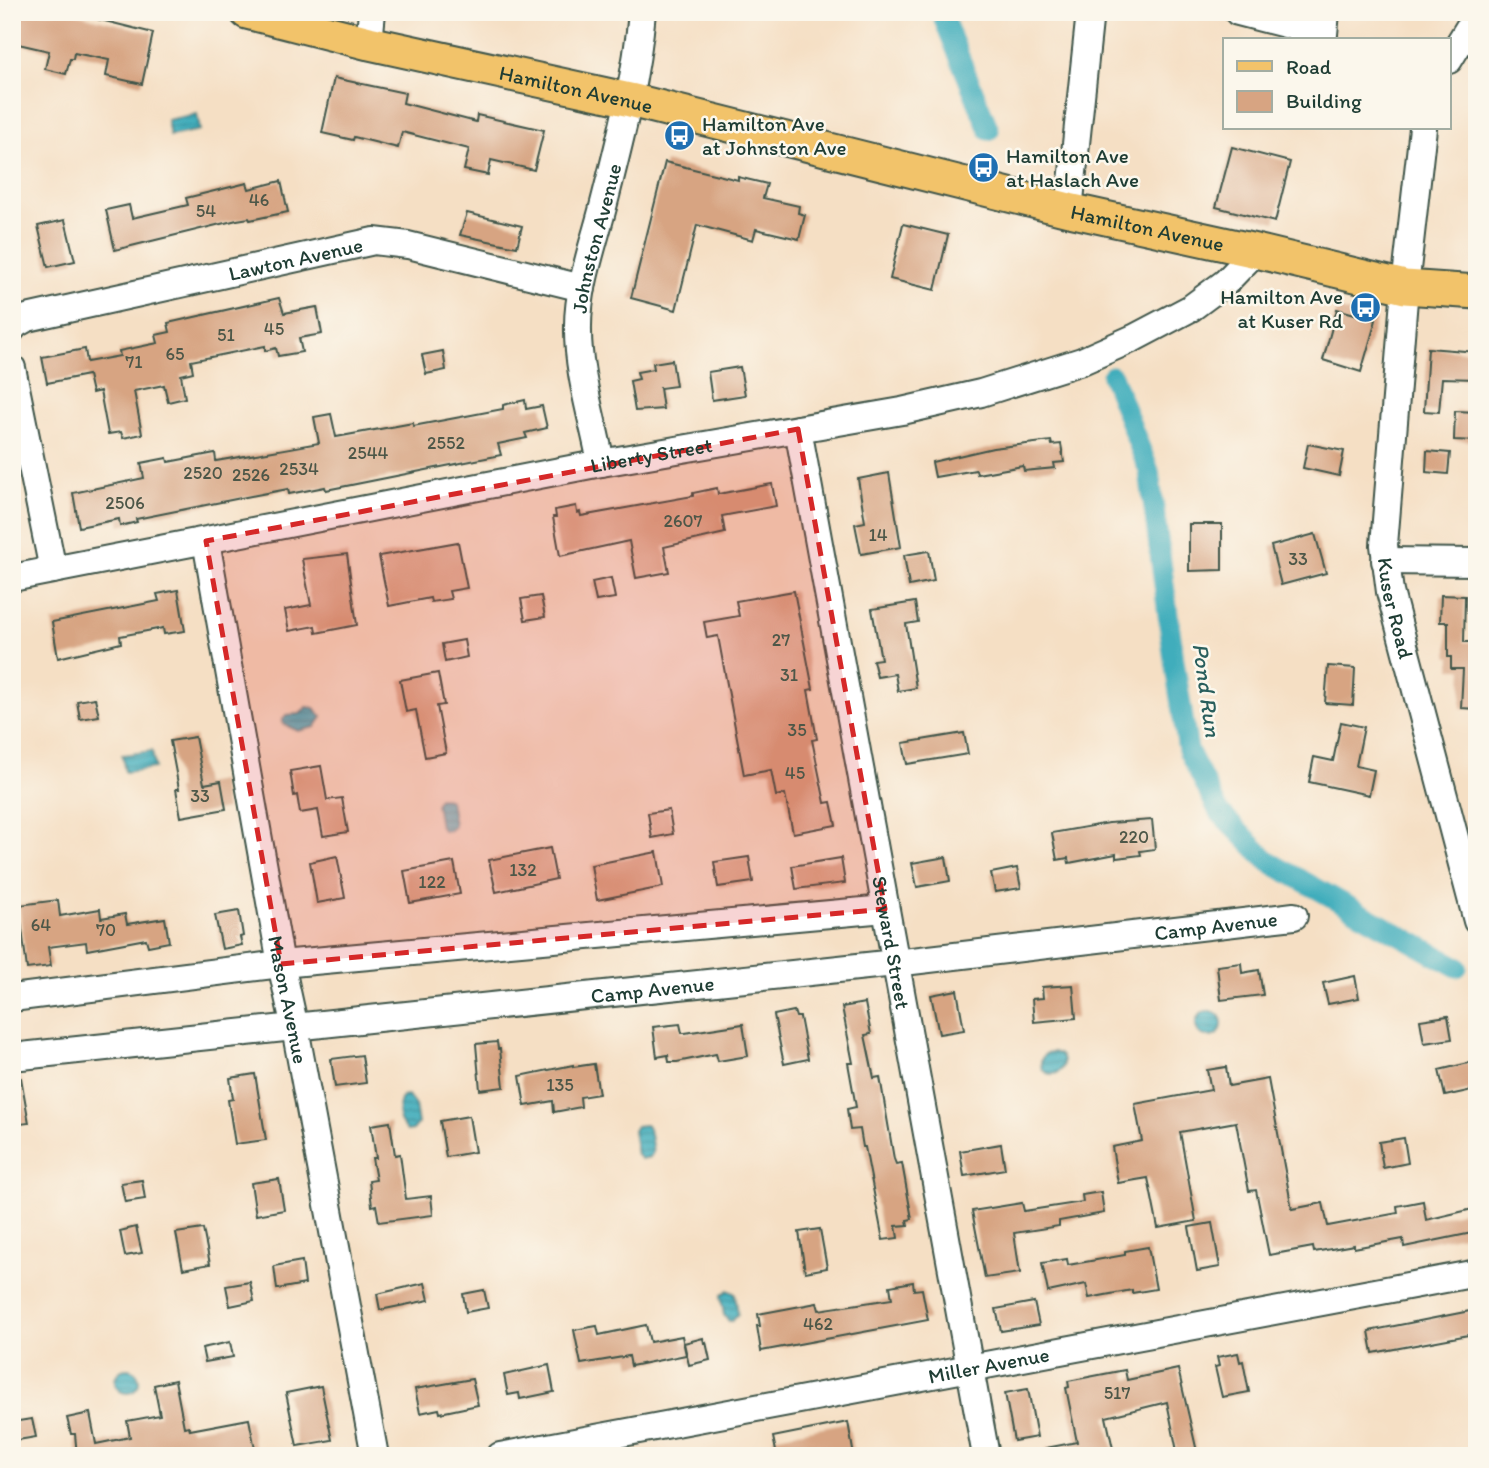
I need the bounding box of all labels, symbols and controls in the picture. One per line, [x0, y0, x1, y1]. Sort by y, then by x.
legend [1223, 38, 1450, 130]
text: Road [1286, 54, 1332, 79]
street label: Hamilton Avenue [497, 59, 656, 118]
text: Building [1286, 88, 1362, 113]
place label: Hamilton Ave at Johnston Ave [702, 111, 846, 160]
bus stop icon: Hamilton Ave at Johnston Ave [662, 118, 696, 152]
place label: Hamilton Ave at Haslach Ave [1006, 143, 1139, 192]
bus stop icon: Hamilton Ave at Haslach Ave [966, 150, 1000, 184]
street label: Johnston Avenue [566, 160, 626, 314]
house number: 46 [249, 189, 269, 211]
street label: Hamilton Avenue [1068, 198, 1227, 256]
house number: 54 [196, 200, 216, 222]
street label: Lawton Avenue [226, 231, 365, 285]
place label: Hamilton Ave at Kuser Rd [1220, 284, 1343, 333]
bus stop icon: Hamilton Ave at Kuser Rd [1349, 291, 1383, 325]
house number: 45 [264, 318, 284, 340]
house number: 51 [217, 324, 235, 346]
house number: 65 [166, 343, 184, 365]
house number: 71 [125, 351, 143, 373]
house number: 2552 [427, 432, 465, 454]
street label: Liberty Street [588, 432, 714, 477]
house number: 2544 [348, 442, 388, 464]
house number: 2534 [279, 458, 319, 480]
house number: 2520 [183, 462, 223, 484]
house number: 2526 [232, 464, 270, 486]
house number: 2506 [105, 492, 145, 514]
house number: 2607 [663, 510, 703, 532]
house number: 14 [868, 524, 888, 546]
house number: 33 [1288, 548, 1308, 570]
street label: Kuser Road [1373, 556, 1420, 662]
house number: 27 [772, 629, 790, 651]
water label: Pond Run [1187, 641, 1228, 740]
house number: 31 [780, 664, 798, 686]
house number: 35 [787, 719, 807, 741]
house number: 45 [785, 762, 805, 784]
house number: 33 [190, 785, 210, 807]
house number: 220 [1119, 826, 1149, 848]
house number: 132 [509, 859, 537, 881]
house number: 122 [418, 871, 446, 893]
street label: Steward Street [868, 874, 916, 1011]
street label: Camp Avenue [1153, 906, 1279, 945]
house number: 64 [31, 914, 51, 936]
house number: 70 [96, 919, 116, 941]
street label: Mason Avenue [264, 934, 314, 1066]
street label: Camp Avenue [589, 970, 715, 1008]
house number: 135 [546, 1074, 574, 1096]
house number: 462 [803, 1313, 833, 1335]
street label: Miller Avenue [926, 1341, 1051, 1388]
house number: 517 [1104, 1382, 1130, 1404]

